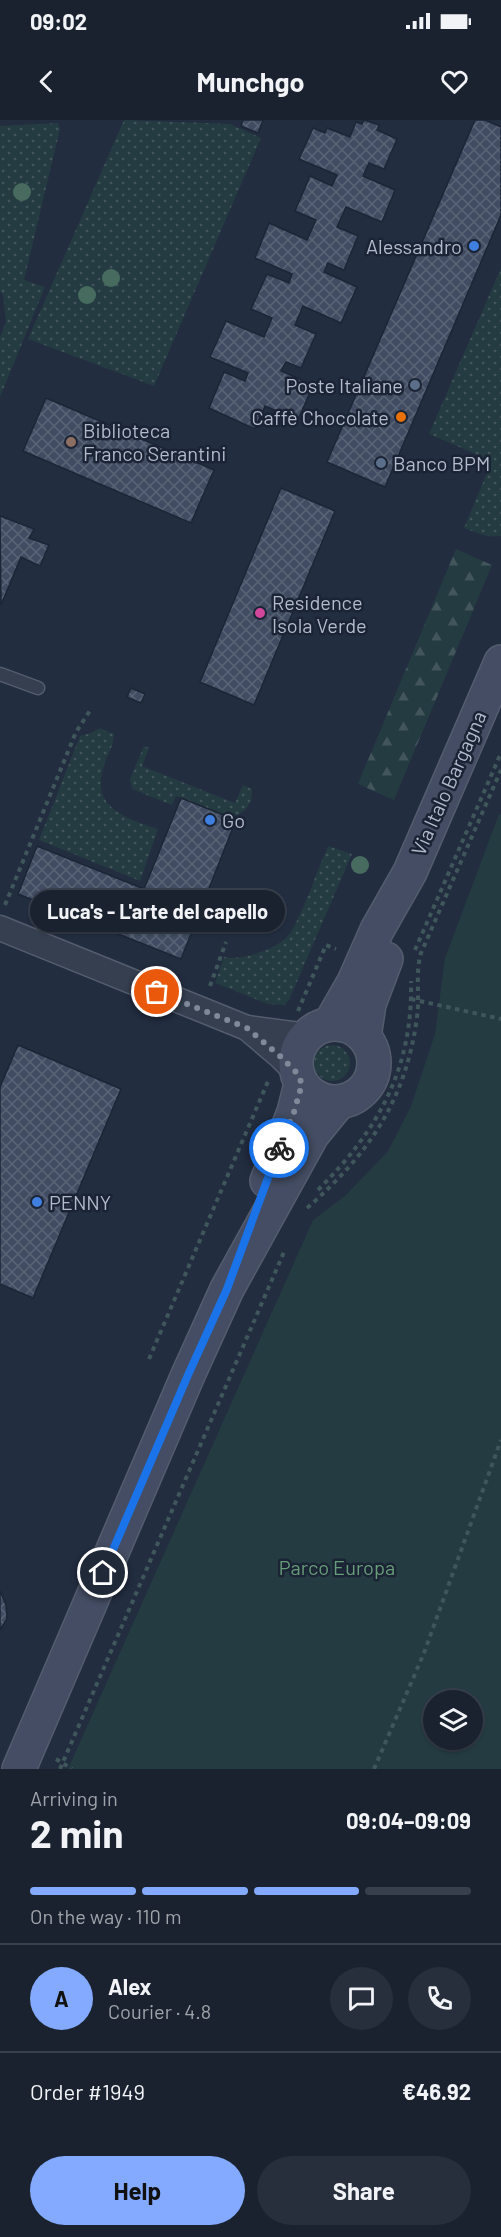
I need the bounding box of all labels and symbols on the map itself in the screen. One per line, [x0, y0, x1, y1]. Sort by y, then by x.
place label: Alessandro [366, 234, 462, 258]
marker: Alessandro [467, 239, 481, 253]
place label: Poste Italiane [285, 373, 403, 397]
marker: Poste Italiane [408, 378, 422, 392]
place label: Caffè Chocolate [252, 405, 389, 429]
marker: Caffè Chocolate [394, 410, 408, 424]
place label: Biblioteca Franco Serantini [83, 418, 226, 465]
marker: Biblioteca Franco Serantini [64, 435, 78, 449]
place label: Banco BPM [393, 451, 490, 475]
marker: Banco BPM [374, 456, 388, 470]
place label: Residence Isola Verde [272, 590, 367, 637]
marker: Residence Isola Verde [253, 606, 267, 620]
street label: Via Italo Bargagna [405, 707, 491, 859]
place label: Go [222, 808, 245, 832]
marker: Go [203, 813, 217, 827]
callout: Luca's - L'arte del capello [30, 890, 284, 932]
pin [131, 966, 182, 1017]
courier [249, 1118, 309, 1178]
place label: PENNY [49, 1190, 111, 1214]
marker: PENNY [30, 1195, 44, 1209]
pin [77, 1547, 128, 1598]
park label: Parco Europa [279, 1555, 395, 1579]

